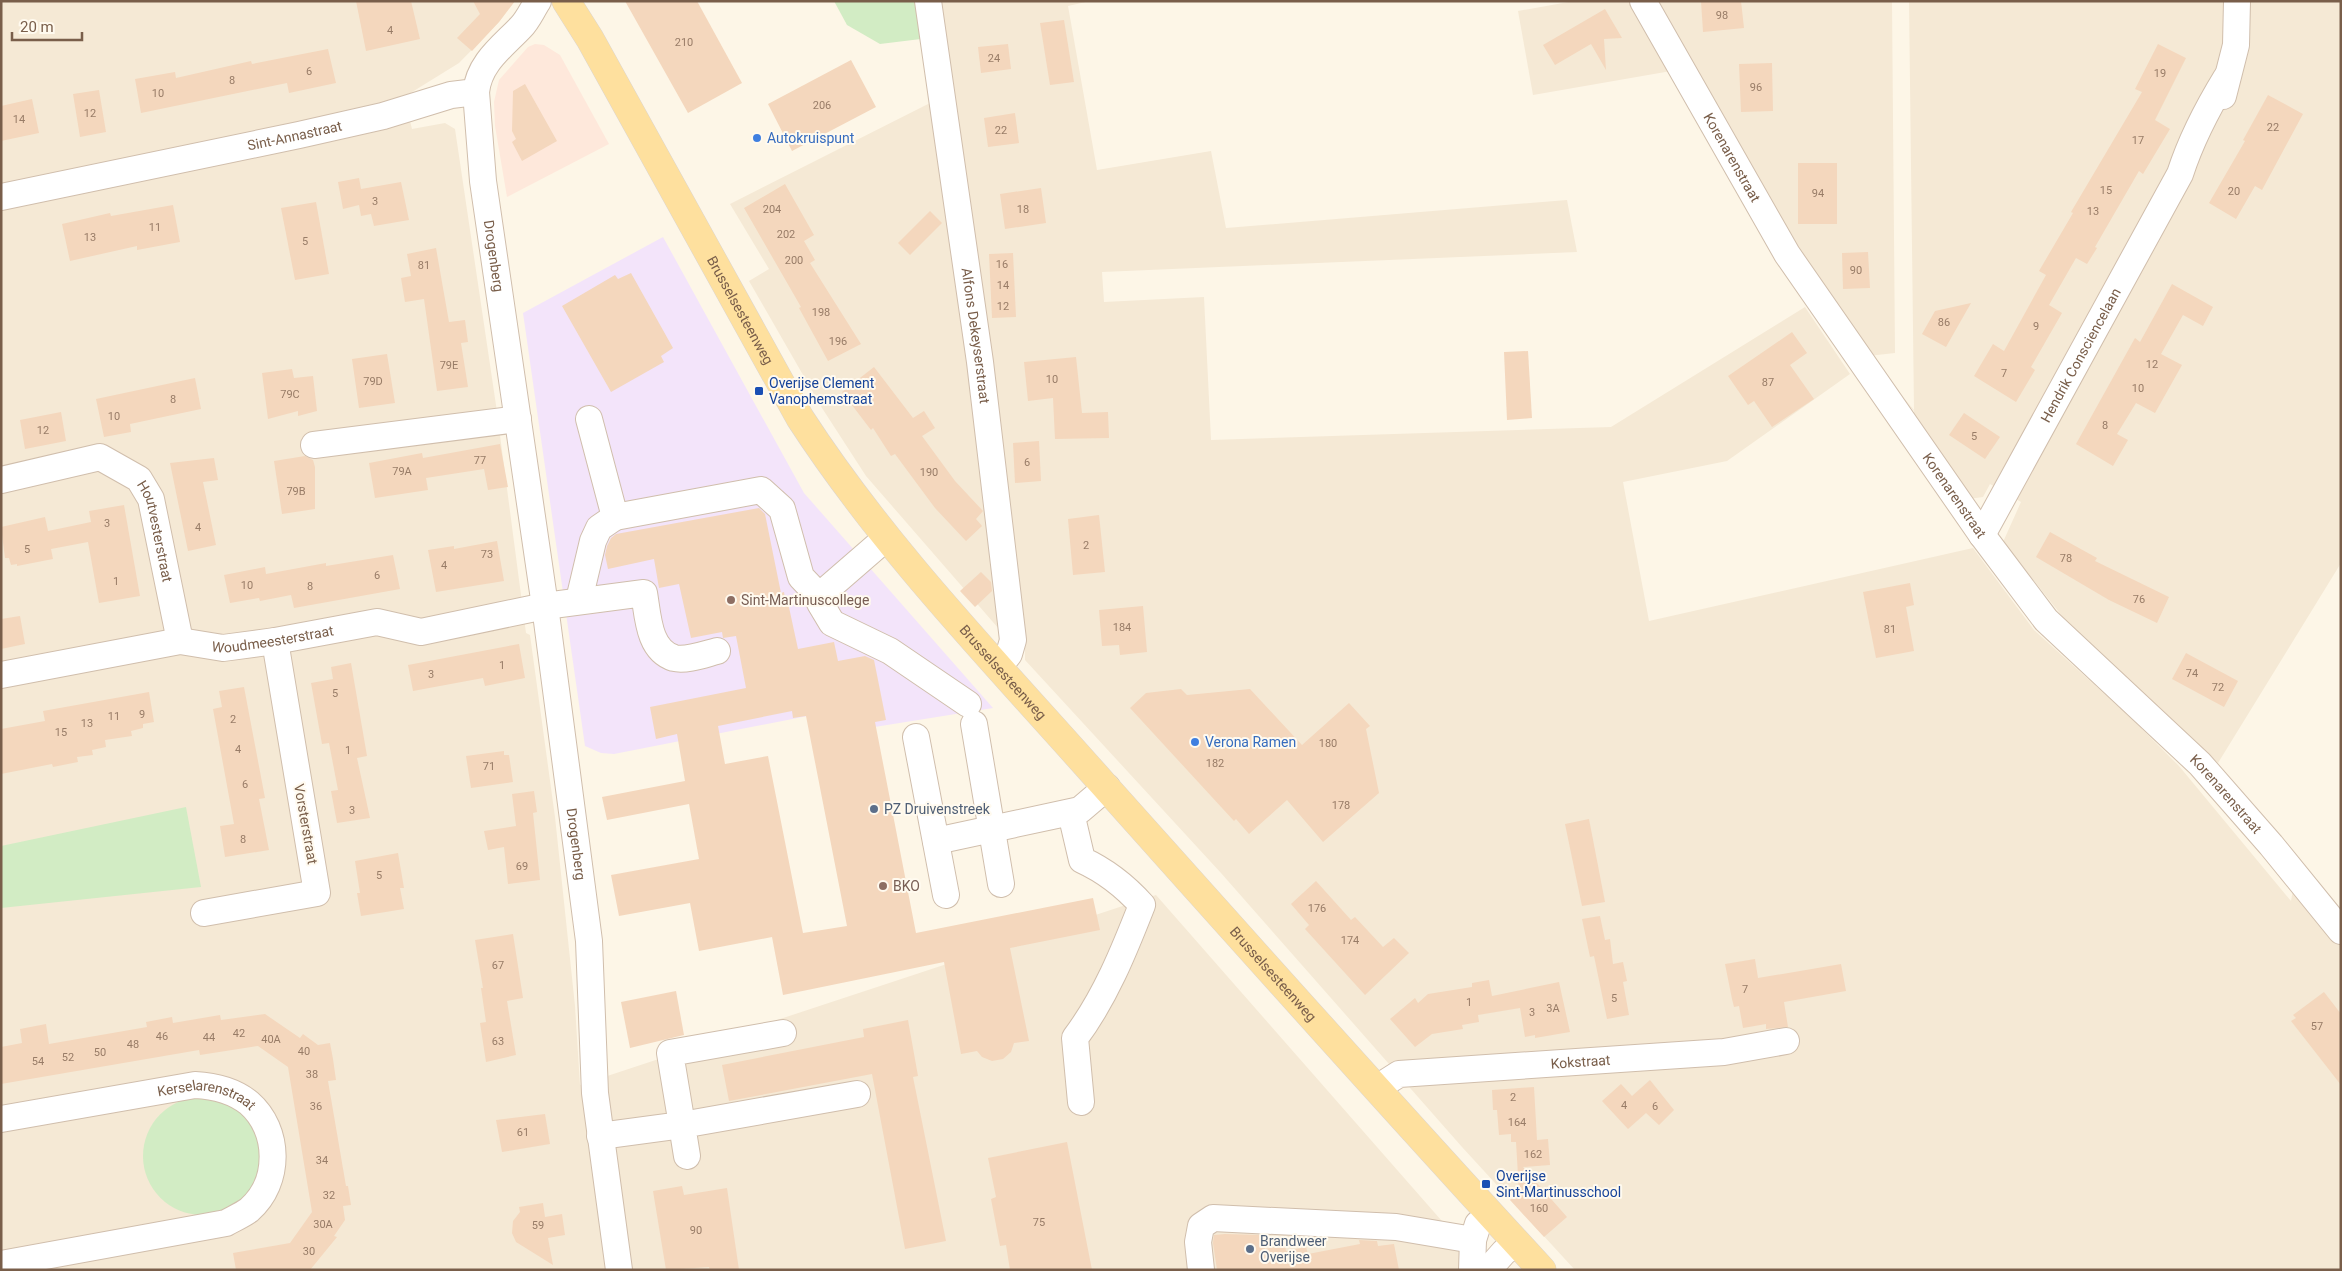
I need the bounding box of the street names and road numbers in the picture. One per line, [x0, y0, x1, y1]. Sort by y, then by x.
street label: Korenarenstraat [1700, 110, 1764, 205]
street label: Sint-Annastraat [246, 117, 344, 154]
street label: Drogenberg [481, 219, 507, 293]
street label: Brusselsesteenweg [704, 253, 777, 367]
street label: Alfons Dekeyserstraat [959, 267, 993, 405]
street label: Hendrik Consciencelaan [2037, 285, 2124, 425]
street label: Korenarenstraat [1919, 450, 1990, 541]
street label: Houtvesterstraat [134, 478, 176, 584]
street label: Woudmeesterstraat [211, 622, 335, 656]
street label: Brusselsesteenweg [957, 622, 1050, 723]
street label: Korenarenstraat [2187, 751, 2265, 837]
street label: Vorsterstraat [291, 783, 321, 866]
street label: Drogenberg [564, 807, 589, 881]
street label: Brusselsesteenweg [1227, 923, 1320, 1025]
street label: Kokstraat [1550, 1052, 1611, 1072]
street label: Kerselarenstraat [156, 1077, 260, 1113]

